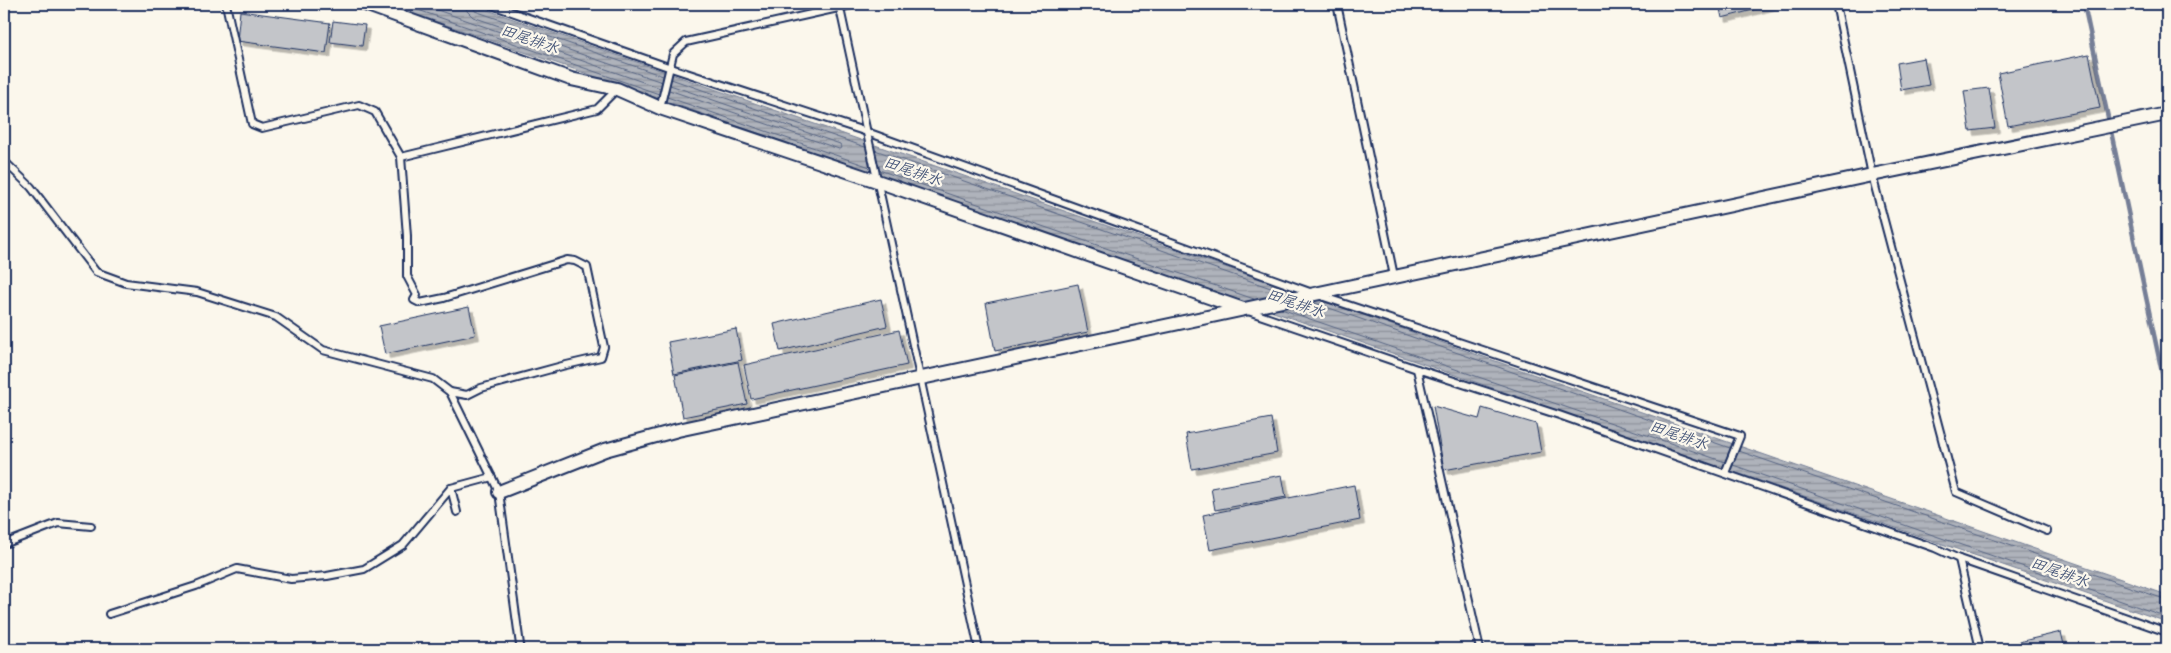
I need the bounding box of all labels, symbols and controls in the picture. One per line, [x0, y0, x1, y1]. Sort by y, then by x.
water label: 田尾排水 [498, 23, 561, 60]
water label: 田尾排水 [881, 155, 944, 192]
water label: 田尾排水 [1264, 287, 1327, 324]
water label: 田尾排水 [1647, 419, 1710, 456]
water label: 田尾排水 [2028, 555, 2091, 593]

